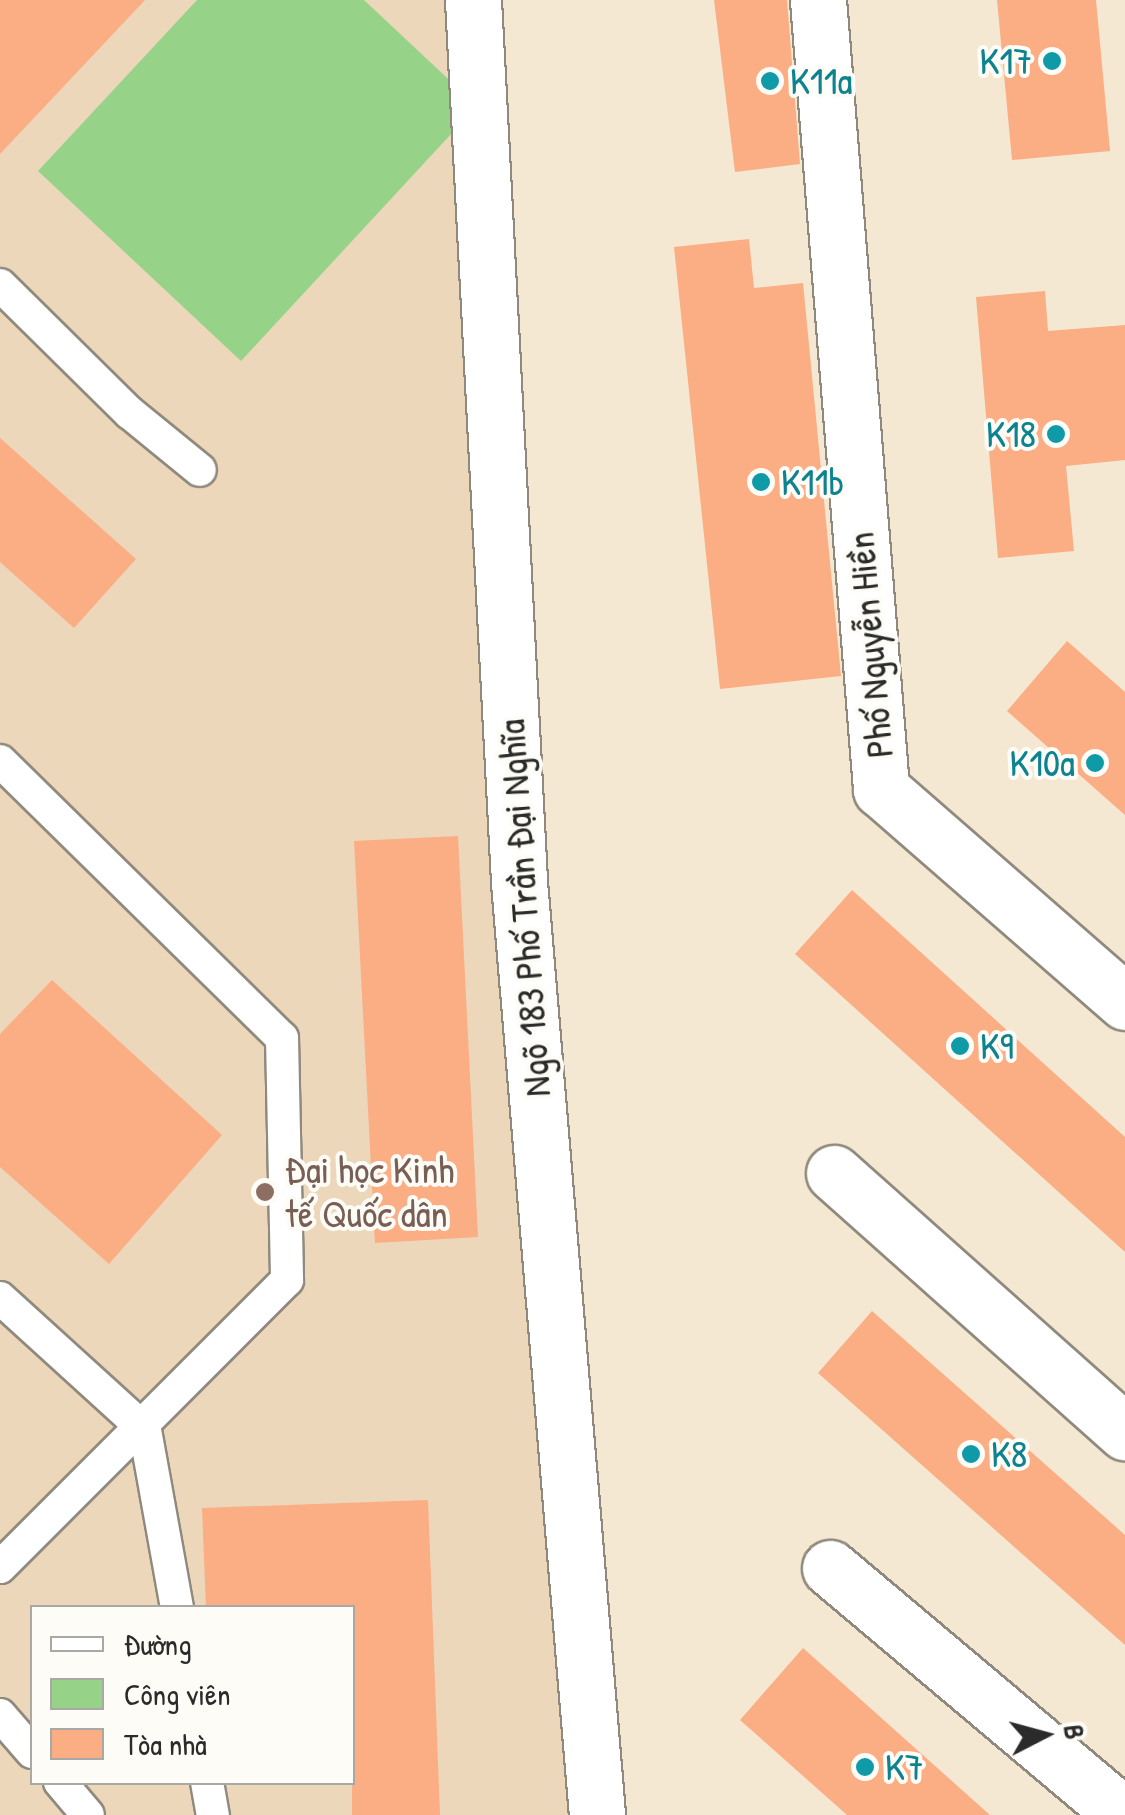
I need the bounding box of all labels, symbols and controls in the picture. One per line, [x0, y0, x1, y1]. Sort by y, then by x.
place label: K17 [980, 38, 1032, 84]
marker: K17 [1041, 50, 1063, 72]
place label: K11a [790, 58, 852, 104]
marker: K11a [759, 70, 781, 92]
place label: K18 [986, 411, 1036, 457]
marker: K18 [1045, 423, 1067, 445]
place label: K11b [781, 459, 844, 505]
marker: K11b [750, 471, 772, 493]
street label: Phố Nguyễn Hiền [837, 530, 903, 760]
street label: Ngõ 183 Phố Trần Đại Nghĩa [488, 718, 560, 1098]
place label: K10a [1009, 740, 1075, 786]
marker: K10a [1084, 752, 1106, 774]
place label: K9 [980, 1023, 1014, 1069]
marker: K9 [949, 1035, 971, 1057]
place label: Đại học Kinh tế Quốc dân [285, 1147, 454, 1236]
marker: Đại học Kinh tế Quốc dân [254, 1181, 276, 1203]
place label: K8 [991, 1431, 1027, 1477]
marker: K8 [960, 1443, 982, 1465]
legend [30, 1605, 355, 1785]
text: Đường [124, 1624, 192, 1664]
text: Công viên [124, 1674, 231, 1714]
north arrow [995, 1685, 1095, 1785]
text: B [1055, 1723, 1094, 1741]
text: Tòa nhà [124, 1724, 207, 1764]
place label: K7 [885, 1744, 924, 1790]
marker: K7 [854, 1756, 876, 1778]

